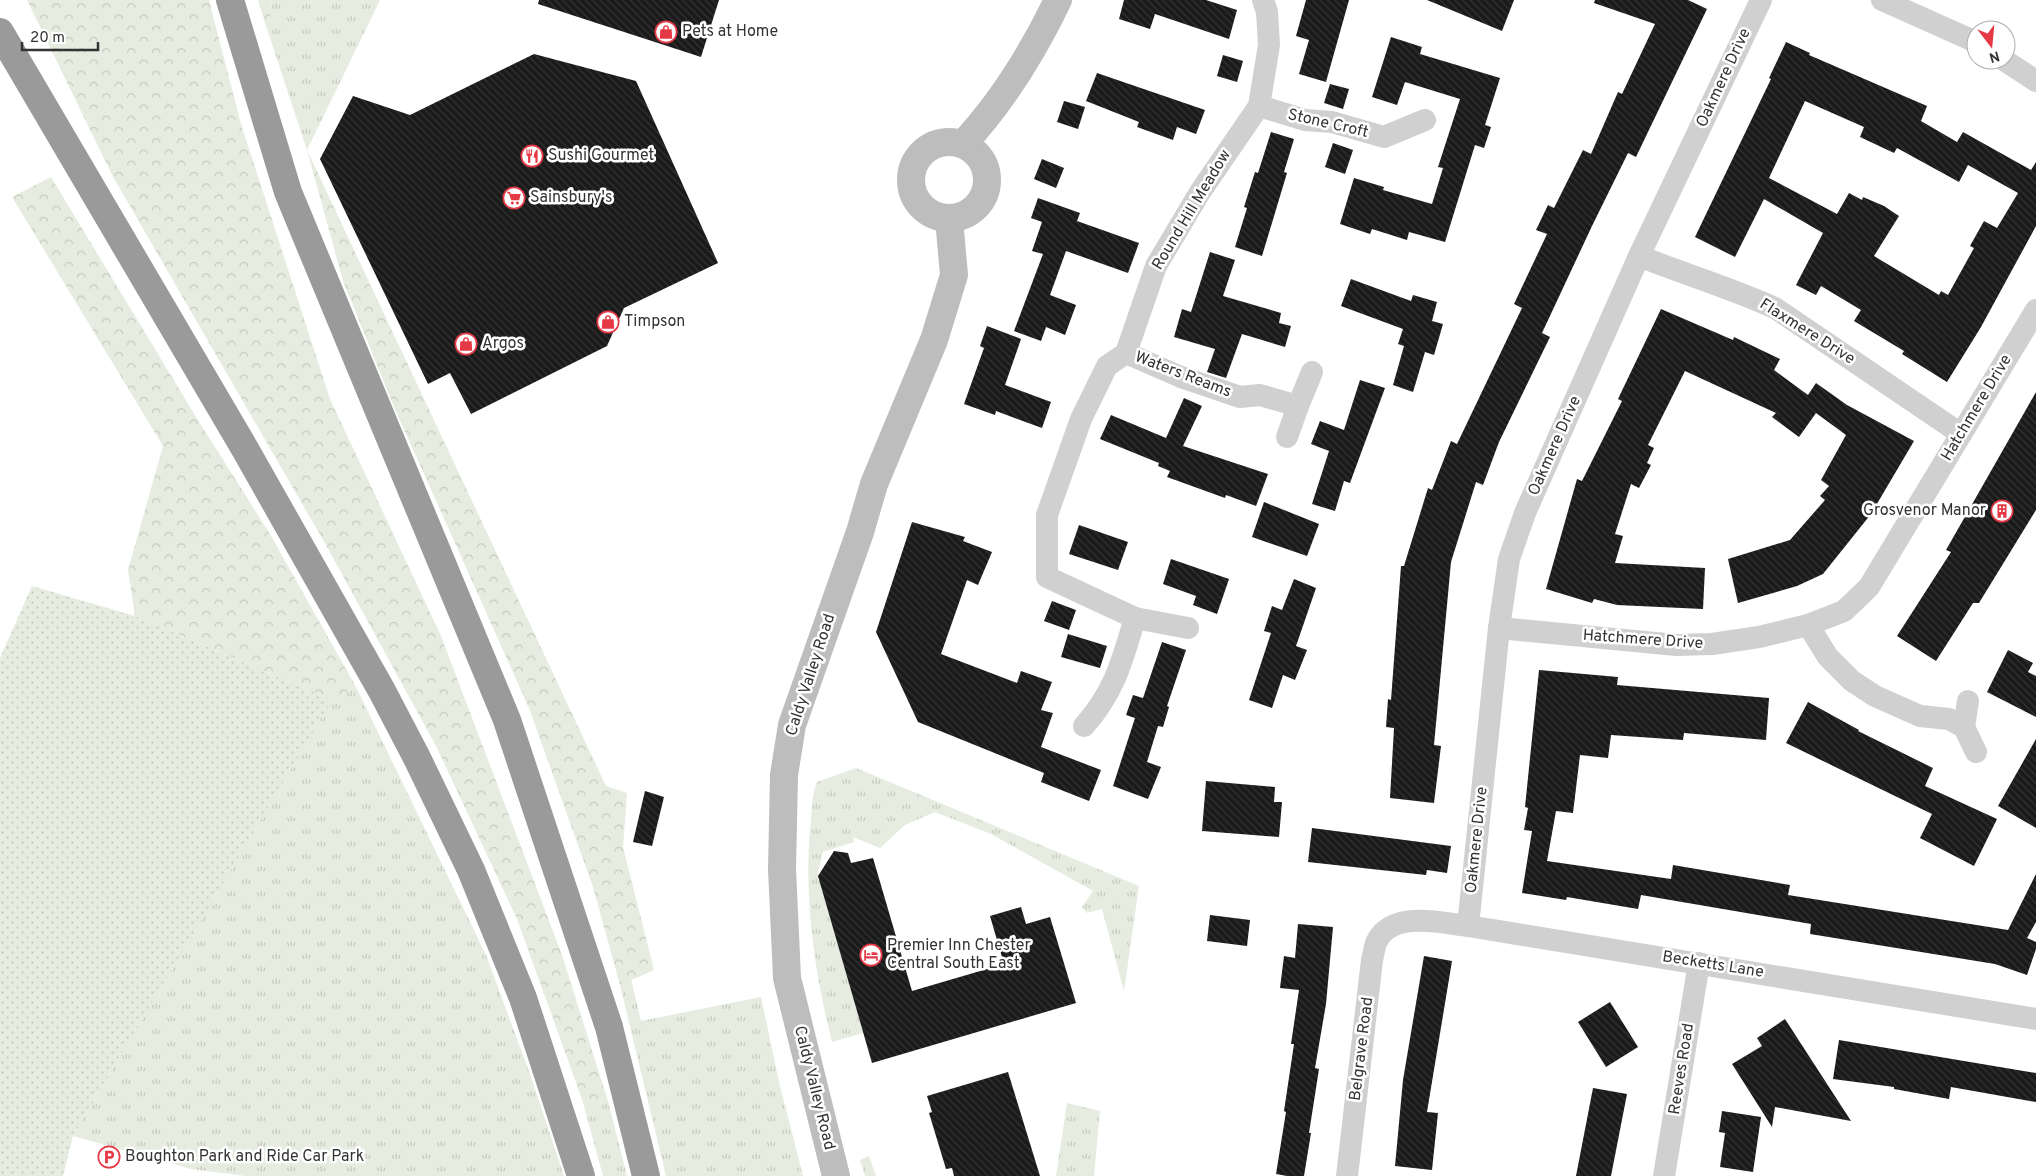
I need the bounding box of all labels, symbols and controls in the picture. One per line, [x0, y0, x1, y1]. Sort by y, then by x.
scale bar [22, 20, 99, 52]
shop icon: Pets at Home [654, 20, 678, 44]
north arrow [1966, 20, 2016, 70]
place label: Pets at Home [682, 22, 778, 42]
street label: Oakmere Drive [1692, 25, 1756, 131]
text: 20 m [30, 29, 65, 48]
text: N [1987, 46, 2001, 66]
street label: Stone Croft [1286, 105, 1370, 143]
restaurant icon: Sushi Gourmet [520, 144, 544, 168]
place label: Sushi Gourmet [548, 146, 654, 166]
street label: Round Hill Meadow [1148, 146, 1236, 274]
supermarket icon: Sainsbury's [502, 186, 526, 210]
place label: Sainsbury's [530, 188, 612, 208]
street label: Flaxmere Drive [1756, 295, 1858, 369]
shop icon: Timpson [596, 310, 620, 334]
place label: Timpson [624, 312, 685, 332]
shop icon: Argos [454, 332, 478, 356]
place label: Argos [482, 334, 524, 354]
street label: Waters Reams [1132, 347, 1234, 403]
street label: Hatchmere Drive [1937, 351, 2017, 465]
street label: Oakmere Drive [1524, 393, 1586, 499]
building icon: Grosvenor Manor [1990, 499, 2014, 523]
place label: Grosvenor Manor [1863, 501, 1986, 521]
street label: Caldy Valley Road [782, 611, 840, 739]
street label: Hatchmere Drive [1582, 626, 1704, 654]
street label: Oakmere Drive [1461, 786, 1493, 894]
place label: Premier Inn Chester Central South East [887, 936, 1031, 974]
hotel icon: Premier Inn Chester Central South East [859, 943, 883, 967]
street label: Becketts Lane [1661, 947, 1765, 983]
street label: Belgrave Road [1346, 996, 1378, 1102]
street label: Reeves Road [1665, 1022, 1699, 1116]
street label: Caldy Valley Road [789, 1024, 839, 1152]
parking icon: Boughton Park and Ride Car Park [97, 1145, 121, 1169]
place label: Boughton Park and Ride Car Park [125, 1147, 364, 1167]

